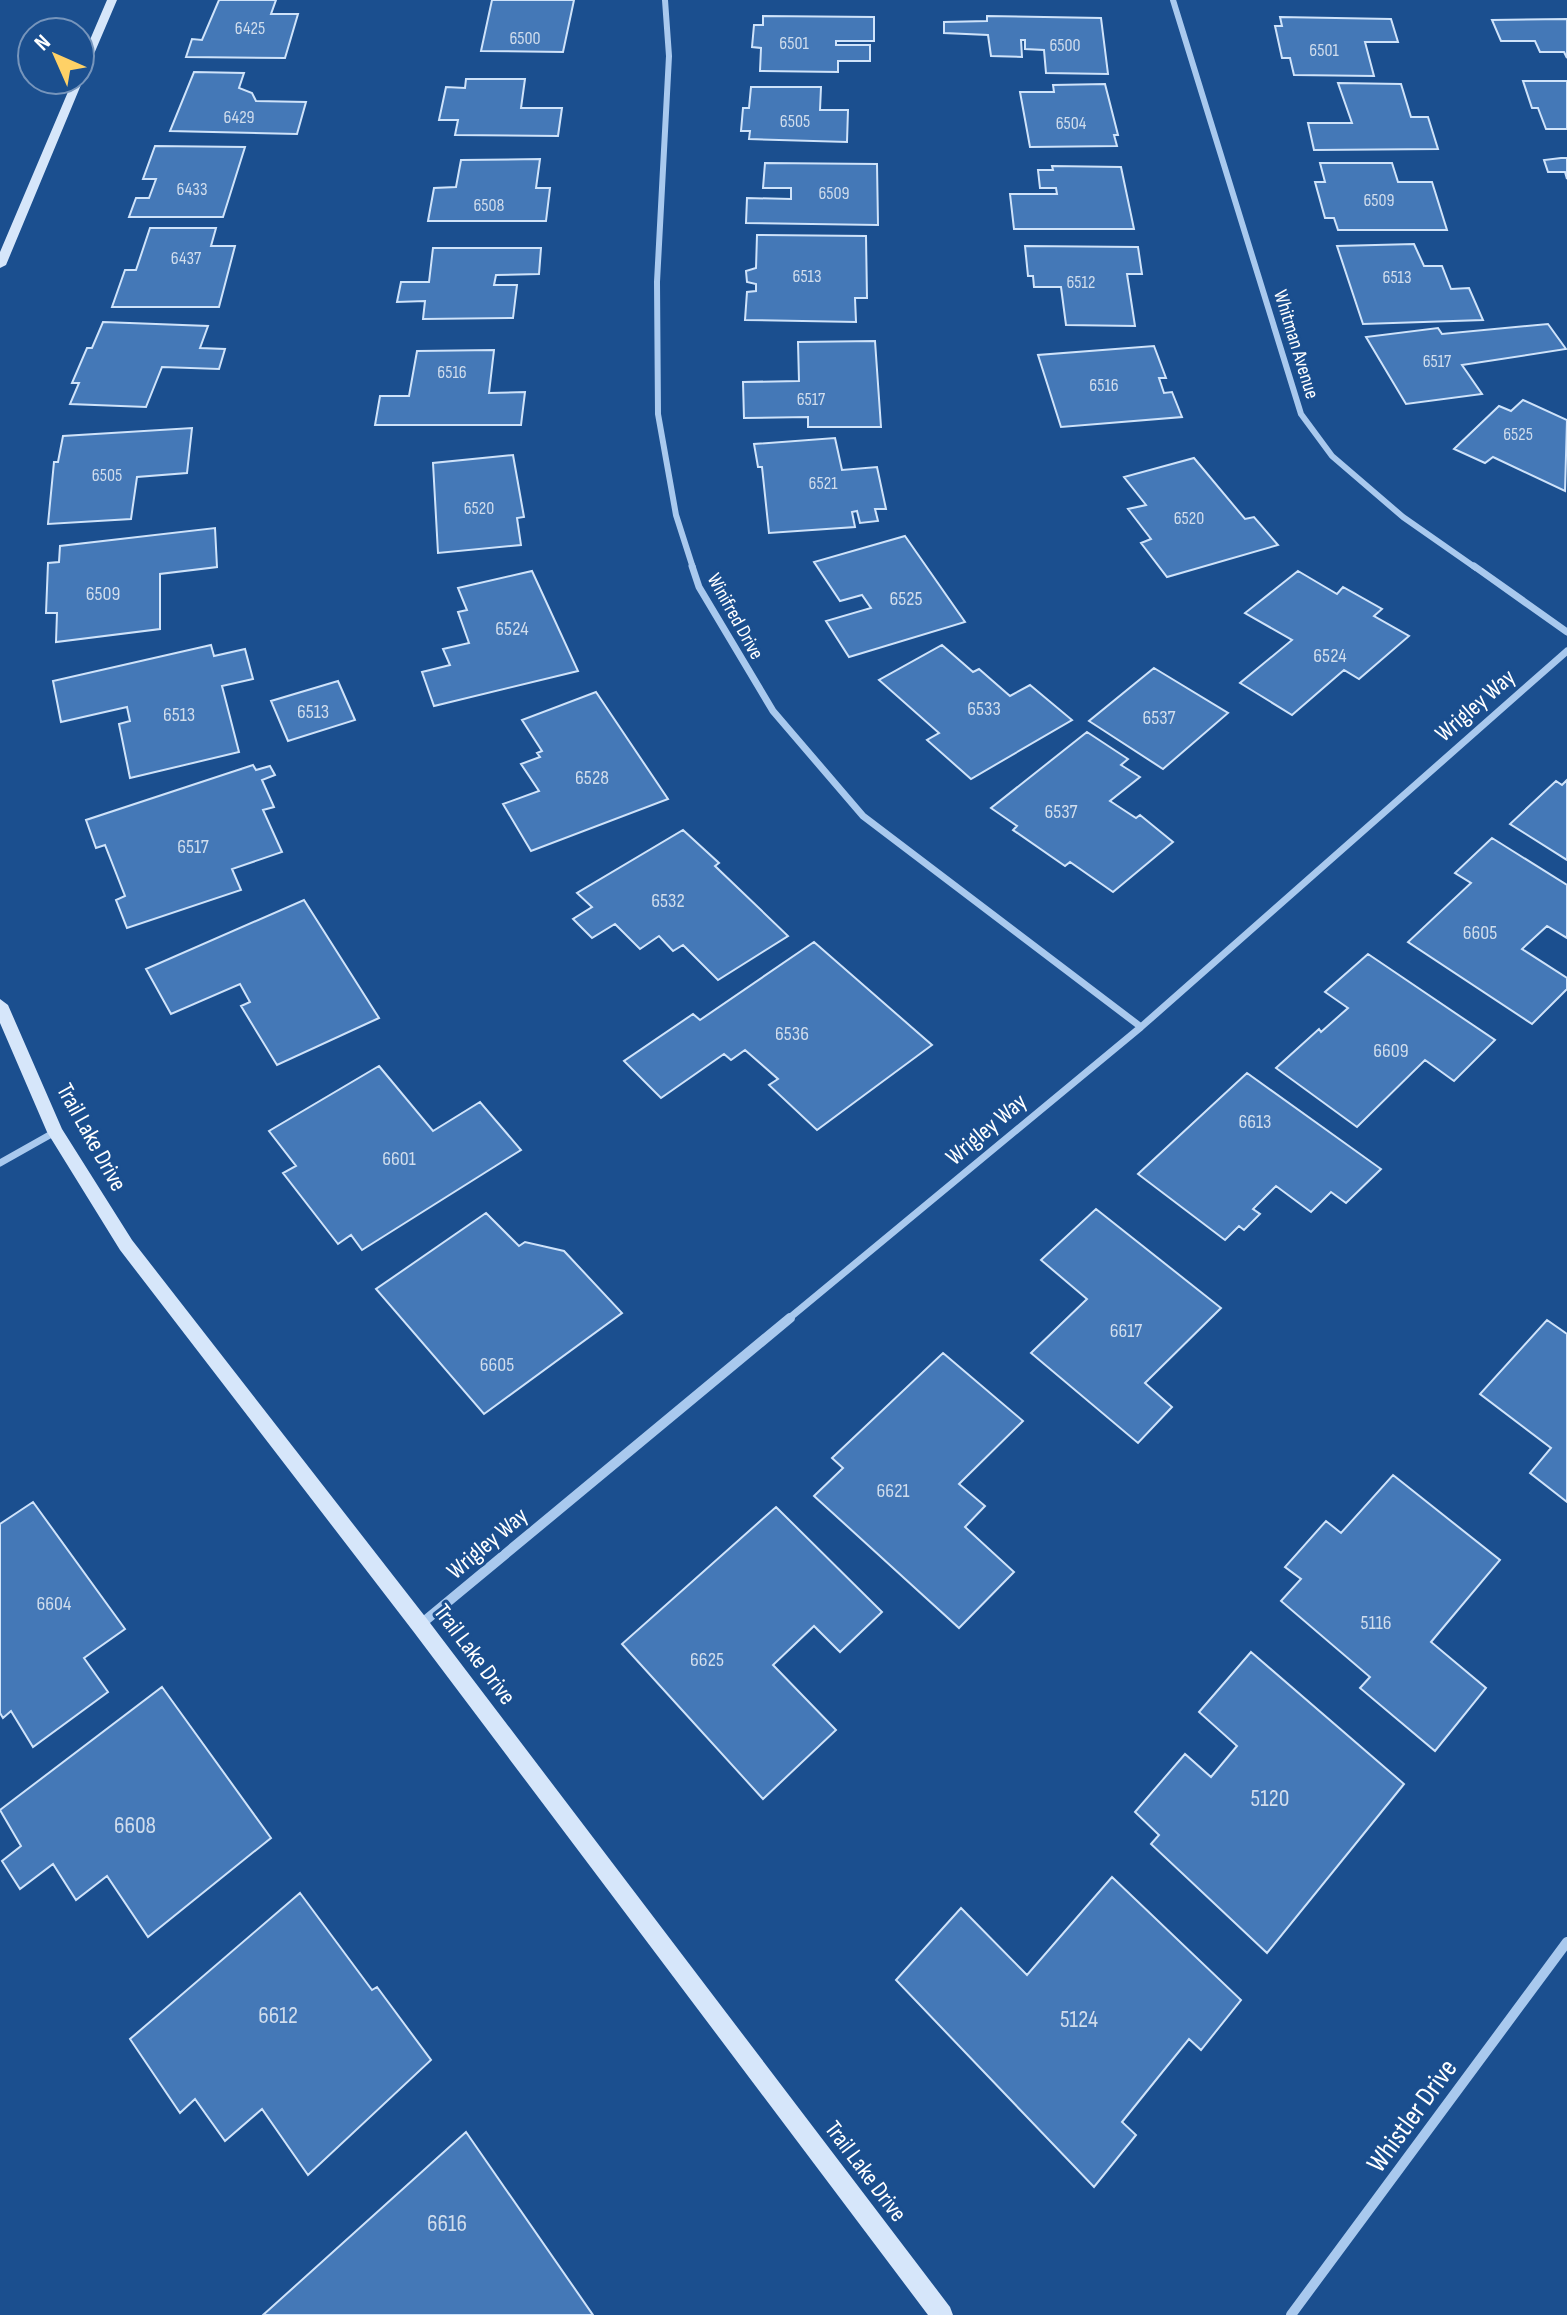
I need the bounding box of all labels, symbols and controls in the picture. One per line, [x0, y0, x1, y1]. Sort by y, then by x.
north arrow [16, 16, 96, 96]
house number: 6425 [235, 18, 265, 39]
house number: 6500 [509, 28, 541, 49]
text: N [29, 29, 57, 57]
house number: 6501 [779, 33, 809, 54]
house number: 6500 [1049, 35, 1081, 56]
house number: 6501 [1309, 40, 1339, 61]
house number: 6429 [223, 107, 255, 128]
house number: 6505 [780, 111, 810, 132]
house number: 6504 [1056, 113, 1087, 134]
house number: 6433 [177, 179, 207, 200]
house number: 6509 [818, 183, 850, 204]
house number: 6509 [1363, 190, 1395, 211]
house number: 6508 [473, 195, 505, 216]
house number: 6437 [171, 248, 202, 269]
house number: 6513 [793, 266, 821, 287]
house number: 6513 [1383, 267, 1411, 288]
house number: 6512 [1066, 272, 1096, 293]
street label: Whitman Avenue [1268, 287, 1324, 402]
house number: 6517 [1423, 351, 1452, 372]
house number: 6516 [437, 362, 467, 383]
house number: 6516 [1089, 375, 1119, 396]
house number: 6517 [797, 389, 826, 410]
house number: 6525 [1503, 424, 1533, 445]
house number: 6505 [92, 465, 122, 486]
house number: 6521 [809, 473, 838, 494]
house number: 6520 [464, 498, 494, 519]
house number: 6520 [1174, 508, 1204, 529]
street label: Winifred Drive [702, 569, 769, 664]
house number: 6509 [86, 582, 120, 606]
house number: 6525 [889, 587, 923, 611]
house number: 6524 [495, 617, 529, 641]
house number: 6524 [1313, 644, 1347, 668]
street label: Wrigley Way [1429, 663, 1521, 748]
house number: 6533 [967, 697, 1001, 721]
house number: 6513 [297, 700, 329, 724]
house number: 6513 [163, 703, 195, 727]
house number: 6537 [1142, 706, 1176, 730]
house number: 6528 [575, 766, 609, 790]
house number: 6537 [1044, 800, 1078, 824]
house number: 6517 [177, 835, 209, 859]
house number: 6532 [651, 889, 685, 913]
house number: 6605 [1463, 921, 1497, 945]
house number: 6536 [775, 1022, 809, 1046]
house number: 6609 [1373, 1039, 1409, 1063]
street label: Trail Lake Drive [50, 1078, 133, 1196]
street label: Wrigley Way [940, 1087, 1033, 1172]
house number: 6613 [1239, 1110, 1271, 1134]
house number: 6601 [382, 1147, 416, 1171]
house number: 6617 [1110, 1319, 1142, 1343]
house number: 6605 [480, 1353, 514, 1377]
house number: 6621 [877, 1479, 910, 1503]
street label: Wrigley Way [441, 1501, 534, 1586]
house number: 6604 [37, 1592, 71, 1616]
street label: Trail Lake Drive [427, 1598, 522, 1710]
house number: 5116 [1361, 1611, 1391, 1635]
house number: 6625 [690, 1648, 724, 1672]
house number: 5120 [1251, 1784, 1289, 1813]
house number: 6608 [114, 1811, 156, 1840]
house number: 6612 [258, 2001, 298, 2030]
house number: 5124 [1060, 2005, 1098, 2034]
street label: Whistler Drive [1360, 2053, 1464, 2179]
street label: Trail Lake Drive [818, 2115, 913, 2227]
house number: 6616 [427, 2209, 467, 2238]

